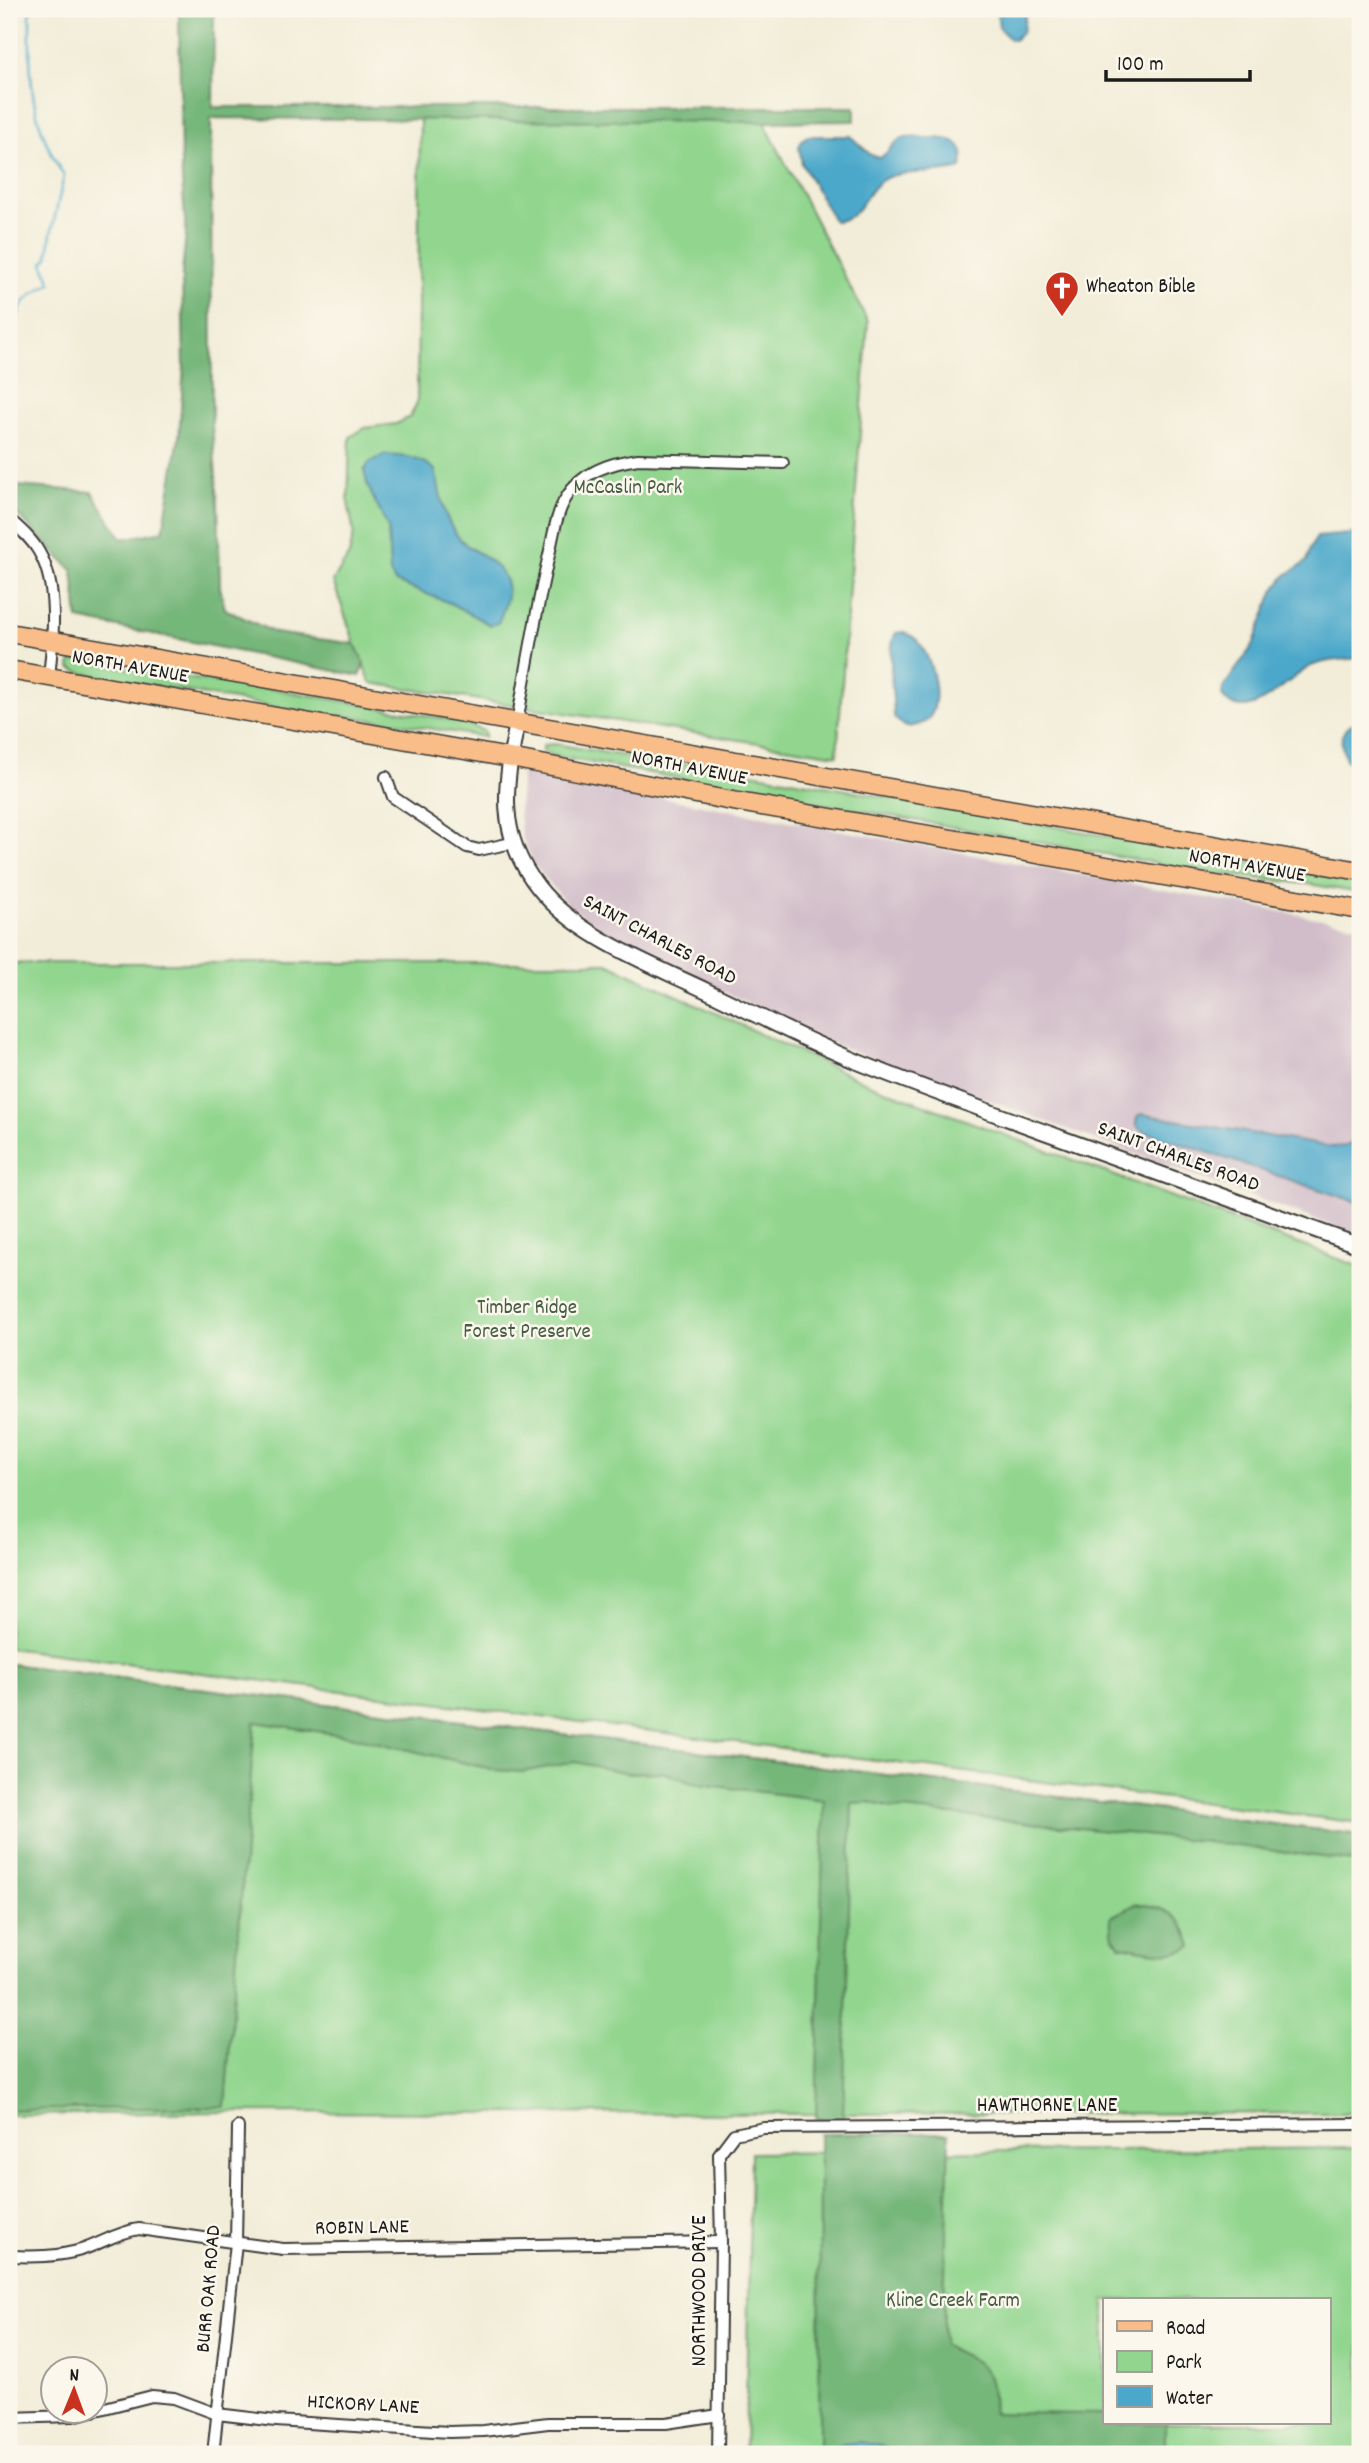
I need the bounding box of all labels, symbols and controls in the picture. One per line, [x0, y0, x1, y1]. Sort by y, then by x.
scale bar [1106, 38, 1250, 82]
text: 100 m [1117, 51, 1164, 81]
church icon: Wheaton Bible [1043, 269, 1081, 318]
place label: Wheaton Bible [1086, 273, 1196, 303]
park label: McCaslin Park [574, 474, 682, 504]
street label: NORTH AVENUE [69, 643, 191, 693]
street label: NORTH AVENUE [628, 743, 750, 795]
street label: NORTH AVENUE [1186, 842, 1308, 892]
street label: SAINT CHARLES ROAD [577, 888, 741, 994]
street label: SAINT CHARLES ROAD [1093, 1115, 1263, 1201]
park label: Timber Ridge Forest Preserve [463, 1294, 591, 1348]
street label: HAWTHORNE LANE [977, 2092, 1118, 2122]
street label: ROBIN LANE [315, 2213, 410, 2245]
street label: NORTHWOOD DRIVE [686, 2215, 716, 2366]
street label: BURR OAK ROAD [189, 2224, 231, 2354]
park label: Kline Creek Farm [886, 2287, 1020, 2317]
legend [1103, 2298, 1330, 2424]
text: Road [1166, 2315, 1205, 2345]
text: Park [1166, 2349, 1202, 2379]
north arrow [38, 2354, 108, 2424]
text: N [69, 2363, 79, 2390]
text: Water [1166, 2385, 1213, 2415]
street label: HICKORY LANE [306, 2388, 420, 2424]

